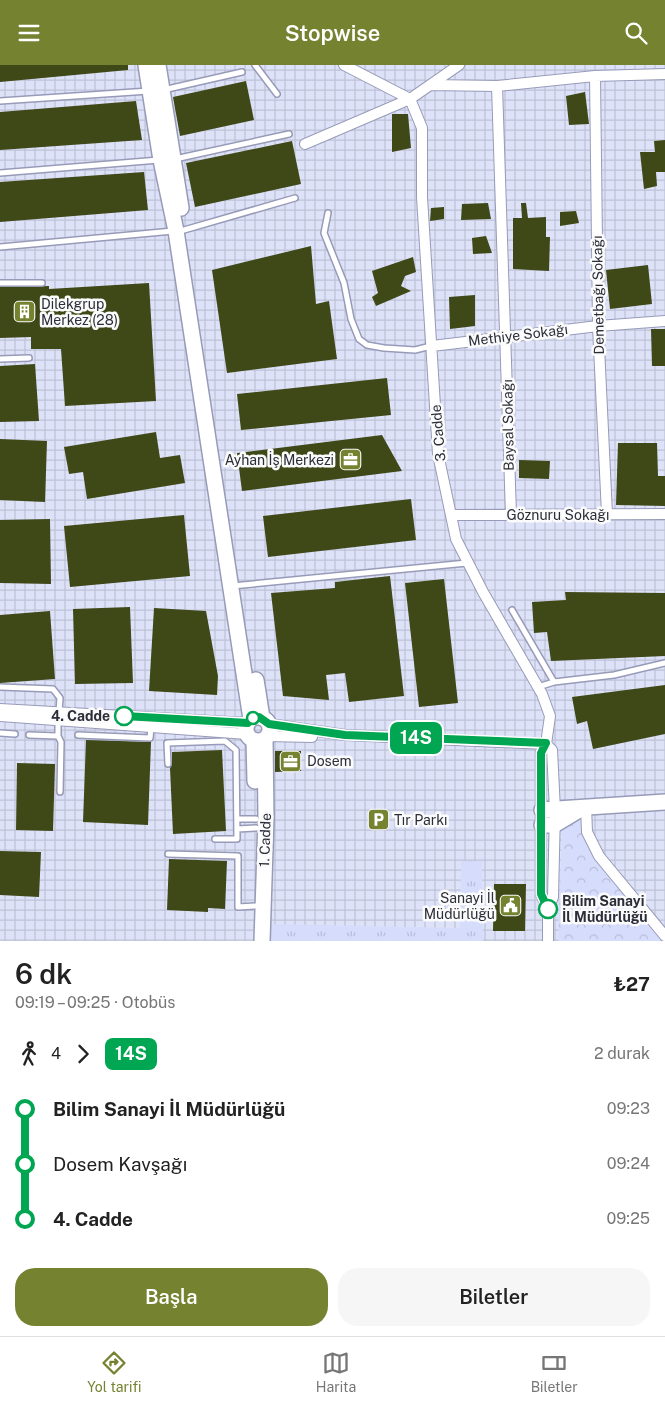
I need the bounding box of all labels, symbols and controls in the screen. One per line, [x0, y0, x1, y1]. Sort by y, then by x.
icon: menu [15, 19, 43, 47]
icon: search [622, 19, 650, 47]
text: Stopwise [285, 20, 380, 46]
street label: Demetbağı Sokağı [589, 235, 607, 355]
place label: Dilekgrup Merkez (28) [41, 296, 118, 328]
building icon: Dilekgrup Merkez (28) [13, 300, 37, 324]
street label: Methiye Sokağı [467, 321, 569, 349]
street label: Baysal Sokağı [499, 379, 517, 471]
street label: 3. Cadde [428, 404, 448, 462]
office icon: Ayhan İş Merkezi [338, 448, 362, 472]
place label: Ayhan İş Merkezi [225, 450, 334, 468]
street label: Göznuru Sokağı [507, 507, 609, 523]
marker: 4. Cadde [114, 706, 134, 726]
place label: 4. Cadde [51, 708, 110, 724]
unlabelled marker [246, 711, 260, 725]
line badge: 14S [387, 722, 445, 754]
text: 14S [400, 727, 432, 748]
office icon: Dosem [279, 749, 303, 773]
place label: Dosem [307, 753, 352, 769]
parking icon: Tır Parkı [366, 808, 390, 832]
place label: Tır Parkı [394, 812, 447, 828]
street label: 1. Cadde [256, 813, 274, 867]
place label: Sanayi İl Müdürlüğü [424, 888, 495, 922]
place label: Bilim Sanayi İl Müdürlüğü [562, 893, 648, 925]
public building icon: Sanayi İl Müdürlüğü [499, 894, 523, 918]
marker: Bilim Sanayi İl Müdürlüğü [538, 899, 558, 919]
text: 6 dk [15, 957, 72, 990]
text: ₺27 [614, 973, 650, 995]
text: 09:19 – 09:25 · Otobüs [15, 993, 175, 1012]
icon: walk [15, 1040, 43, 1068]
icon: forward [69, 1040, 97, 1068]
text: 14S [115, 1043, 147, 1064]
text: 4 [51, 1044, 61, 1063]
text: 2 durak [594, 1044, 650, 1063]
text: Bilim Sanayi İl Müdürlüğü [53, 1098, 285, 1120]
text: 09:23 [607, 1099, 650, 1118]
text: Dosem Kavşağı [53, 1153, 187, 1175]
text: 09:24 [607, 1154, 650, 1173]
text: 4. Cadde [53, 1208, 133, 1230]
text: 09:25 [607, 1209, 650, 1228]
button: Başla [15, 1268, 328, 1326]
button: Biletler [338, 1268, 650, 1326]
tab: Yol tarifi [87, 1349, 141, 1395]
tab: Harita [316, 1349, 356, 1395]
tab: Biletler [531, 1349, 578, 1395]

